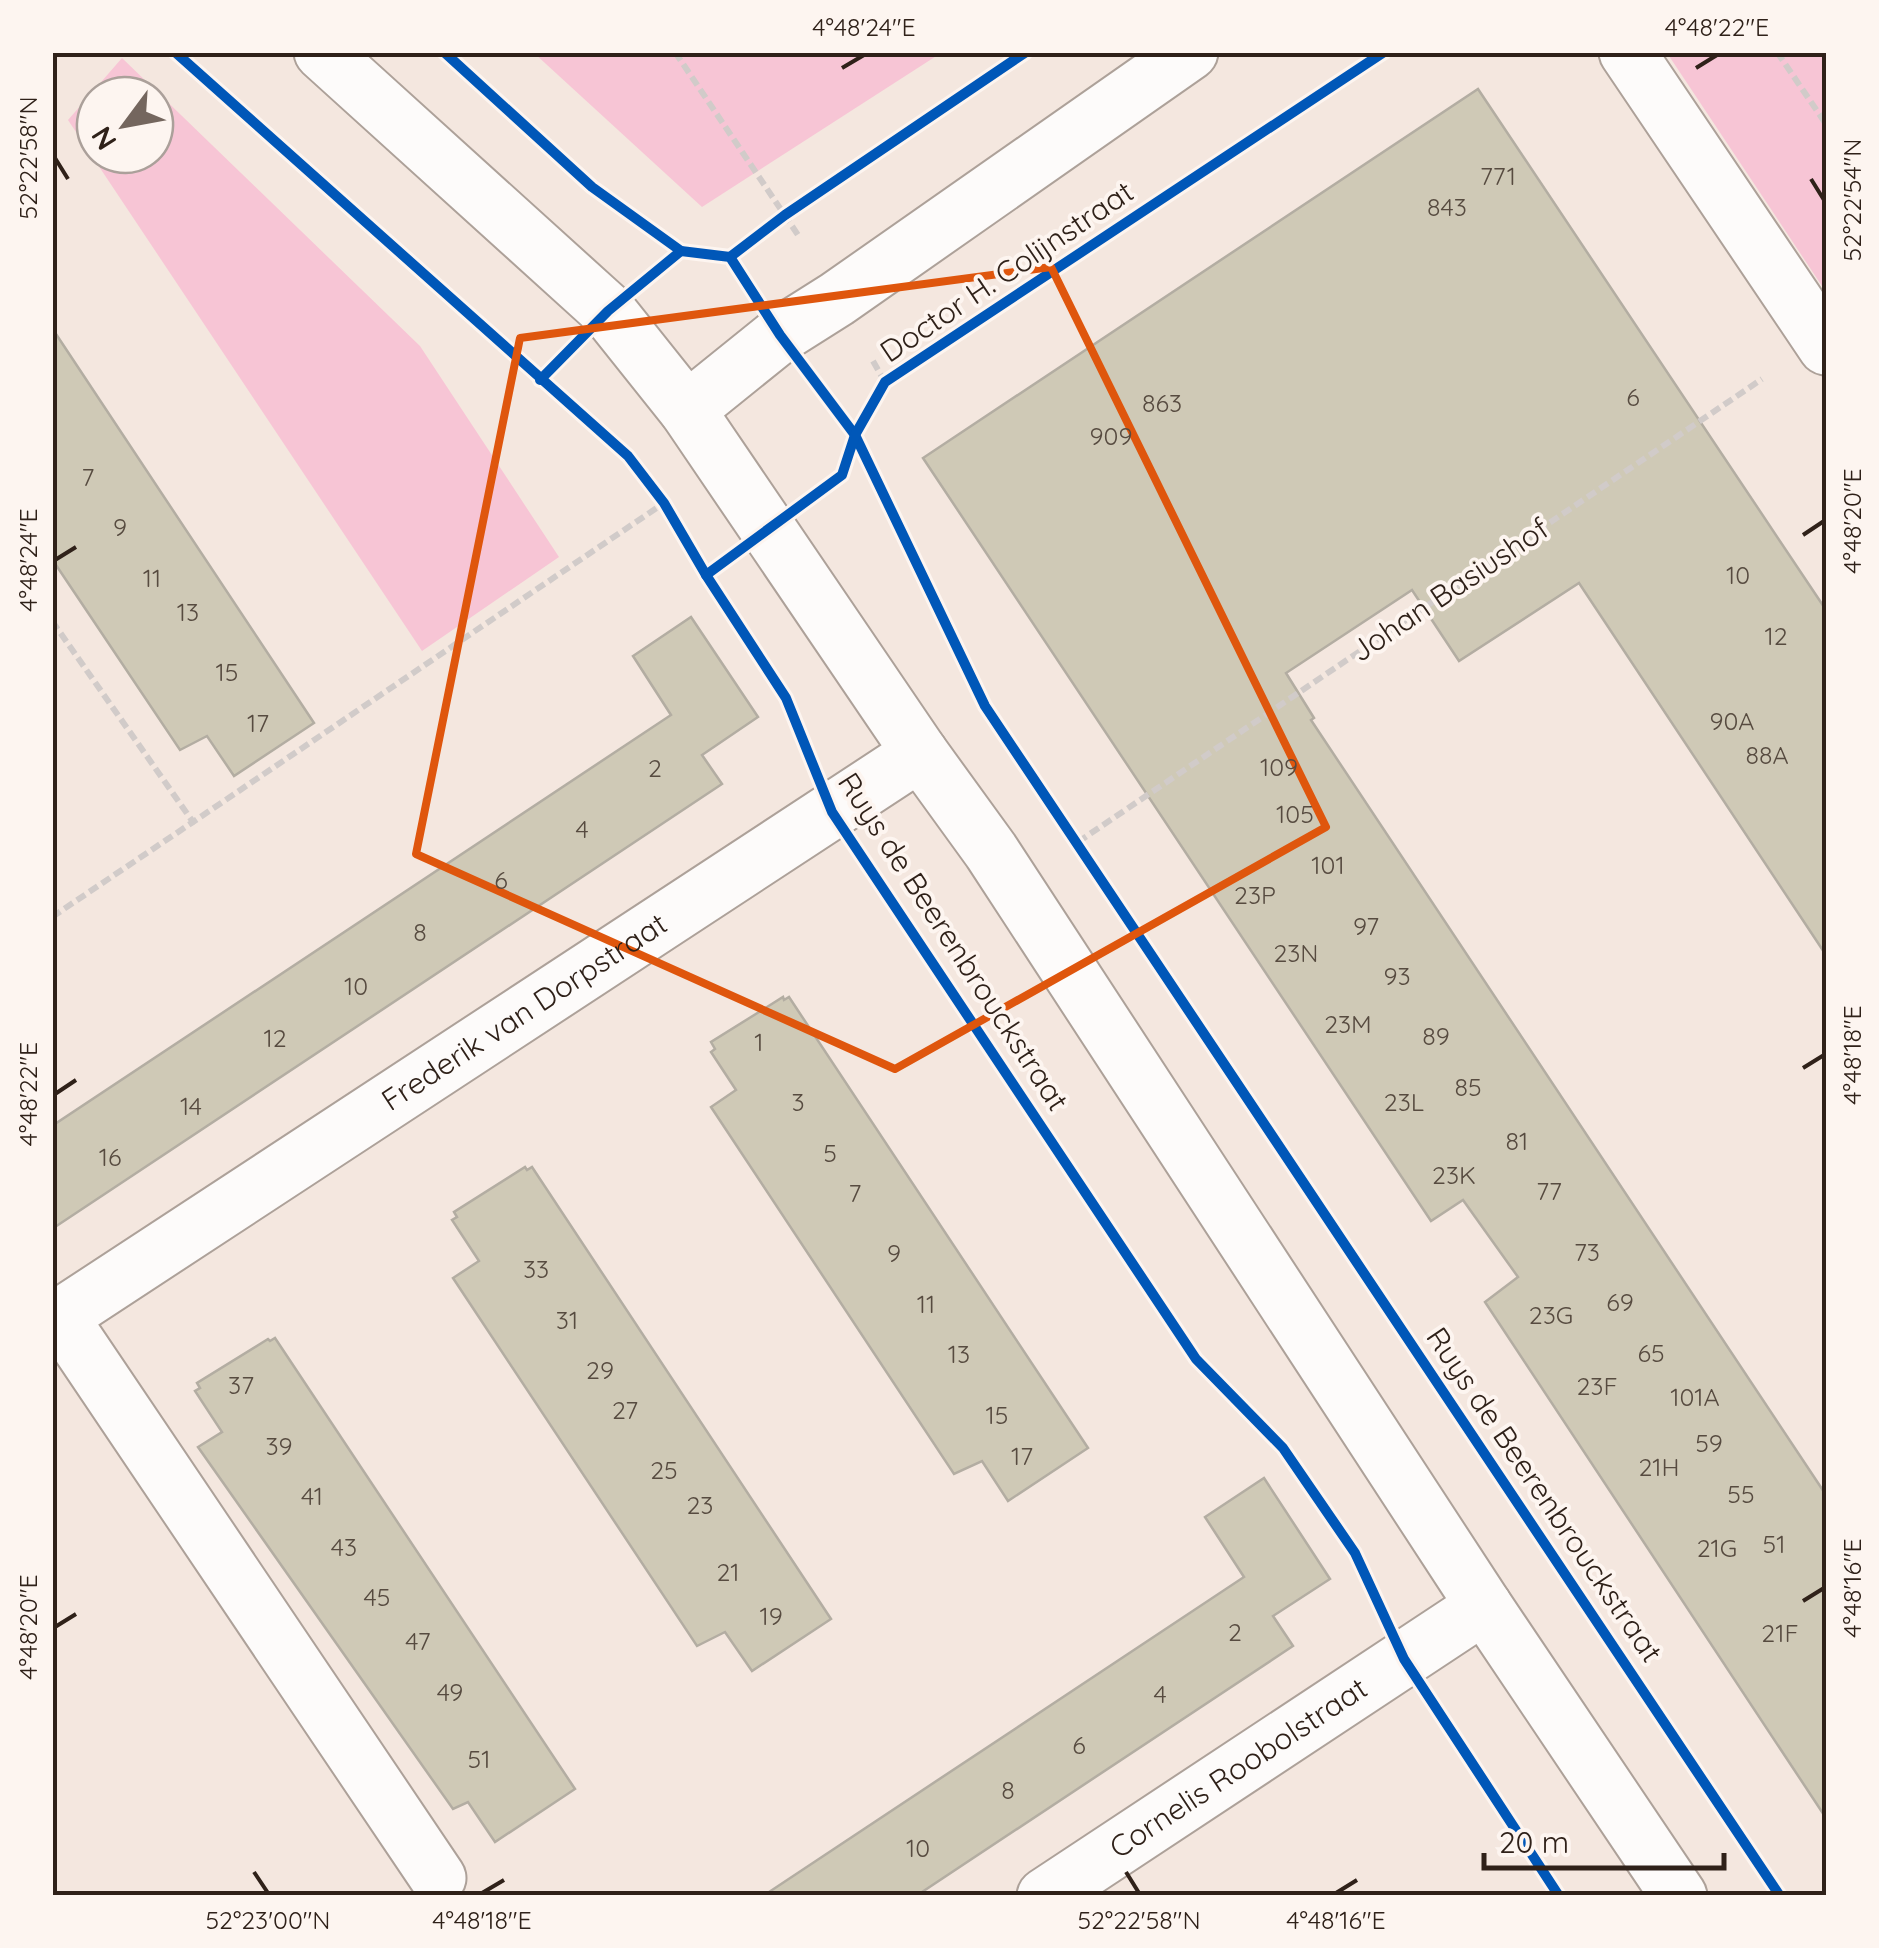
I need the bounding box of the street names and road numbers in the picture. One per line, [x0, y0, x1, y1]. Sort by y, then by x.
street label: Doctor H. Colijnstraat [873, 172, 1140, 370]
street label: Johan Basiushof [1343, 509, 1556, 670]
street label: Ruys de Beerenbrouckstraat [830, 765, 1078, 1118]
street label: Frederik van Dorpstraat [374, 904, 674, 1119]
street label: Ruys de Beerenbrouckstraat [1418, 1320, 1671, 1669]
street label: Cornelis Roobolstraat [1102, 1669, 1374, 1866]

